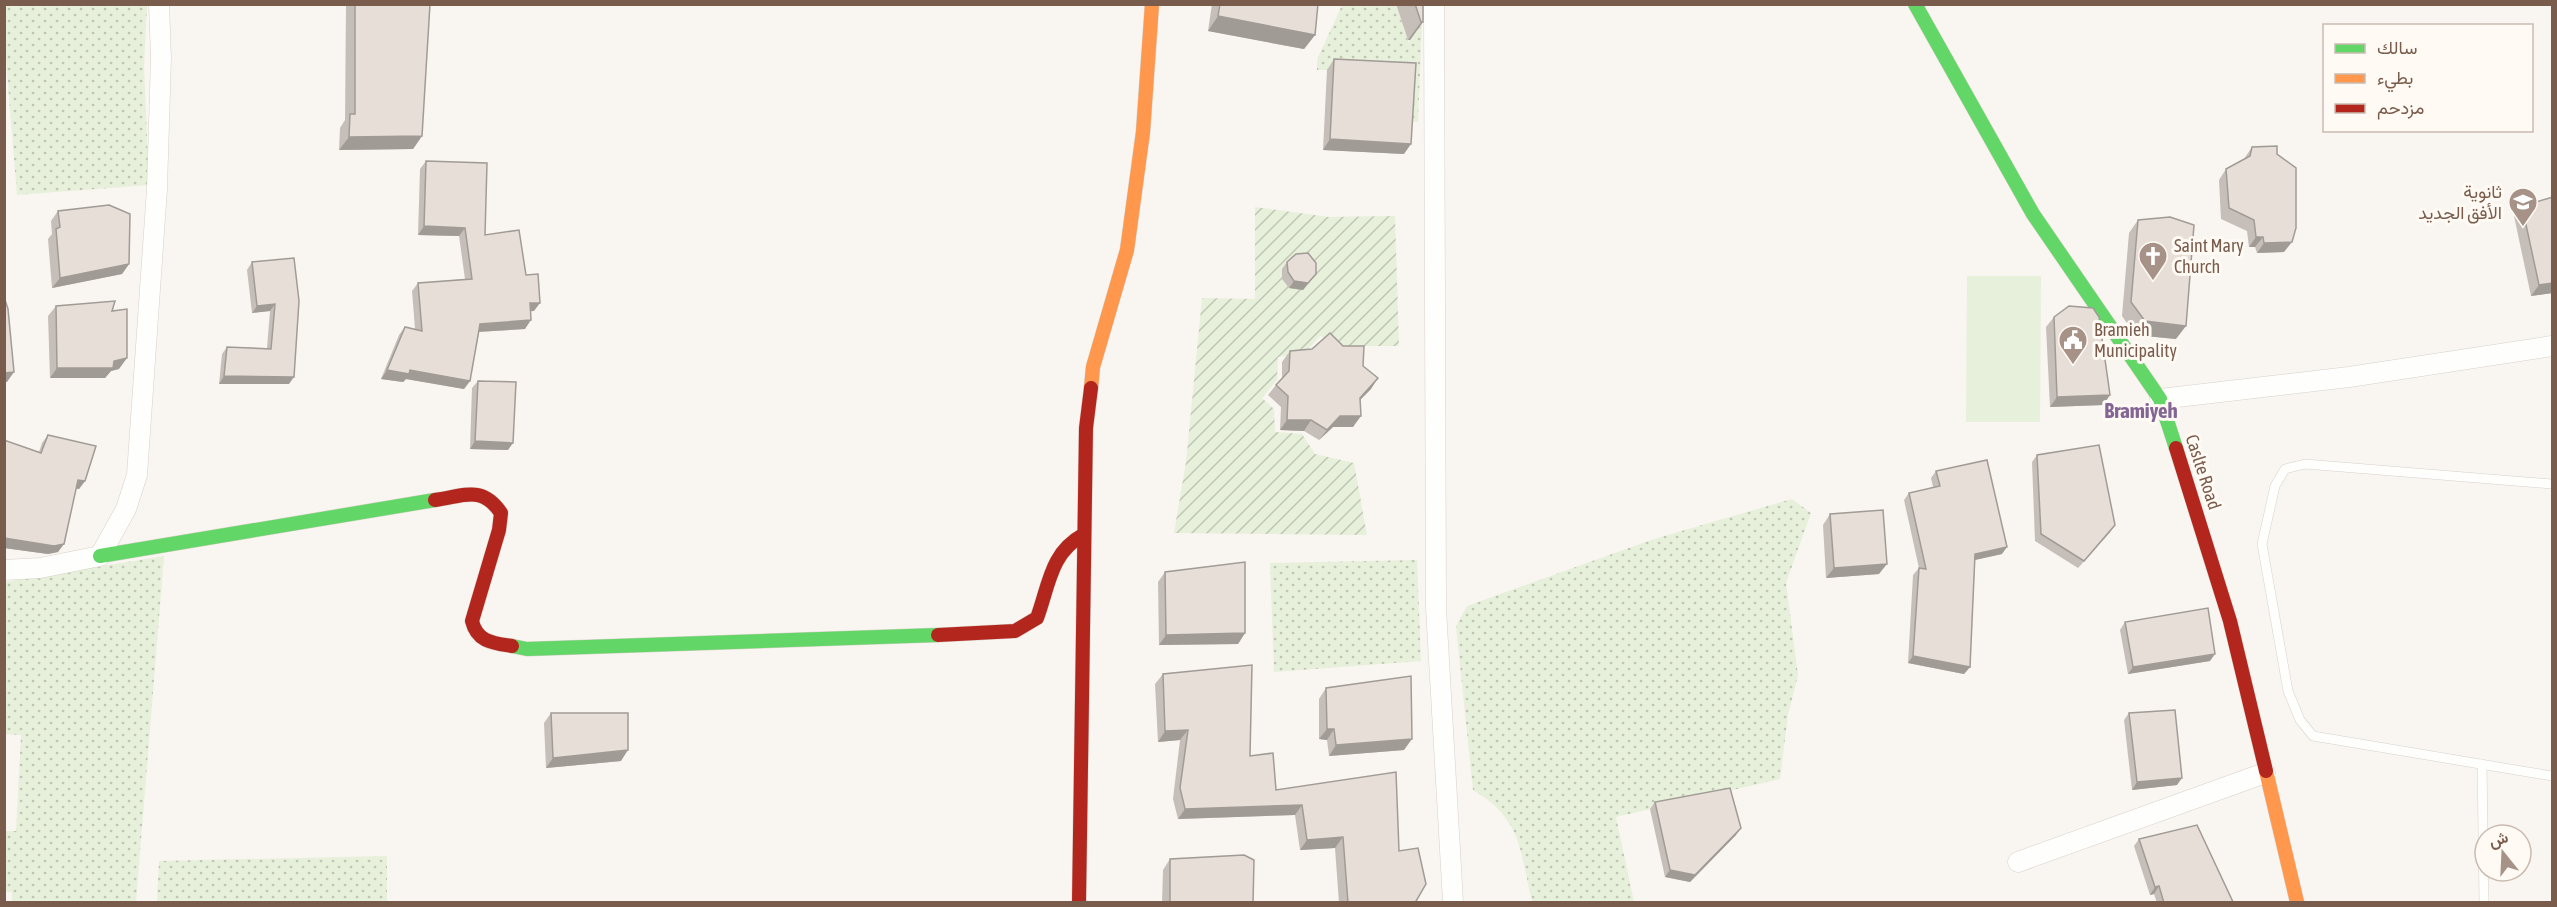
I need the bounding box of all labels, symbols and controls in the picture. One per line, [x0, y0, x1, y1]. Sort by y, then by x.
legend [2323, 24, 2533, 132]
text: سالك [2377, 37, 2417, 58]
text: بطيء [2377, 67, 2413, 93]
text: مزدحم [2377, 97, 2424, 120]
place label: ثانوية الأفق الجديد [2418, 181, 2502, 224]
school or university icon: ثانوية الأفق الجديد [2507, 186, 2539, 228]
place label: Saint Mary Church [2174, 235, 2244, 277]
church icon: Saint Mary Church [2137, 240, 2169, 282]
place label: Bramieh Municipality [2094, 319, 2177, 361]
public building icon: Bramieh Municipality [2057, 324, 2089, 366]
district label: Bramiyeh [2104, 398, 2178, 422]
street label: Caslte Road [2181, 432, 2225, 512]
north arrow [2473, 823, 2533, 883]
text: ش [2486, 827, 2511, 851]

